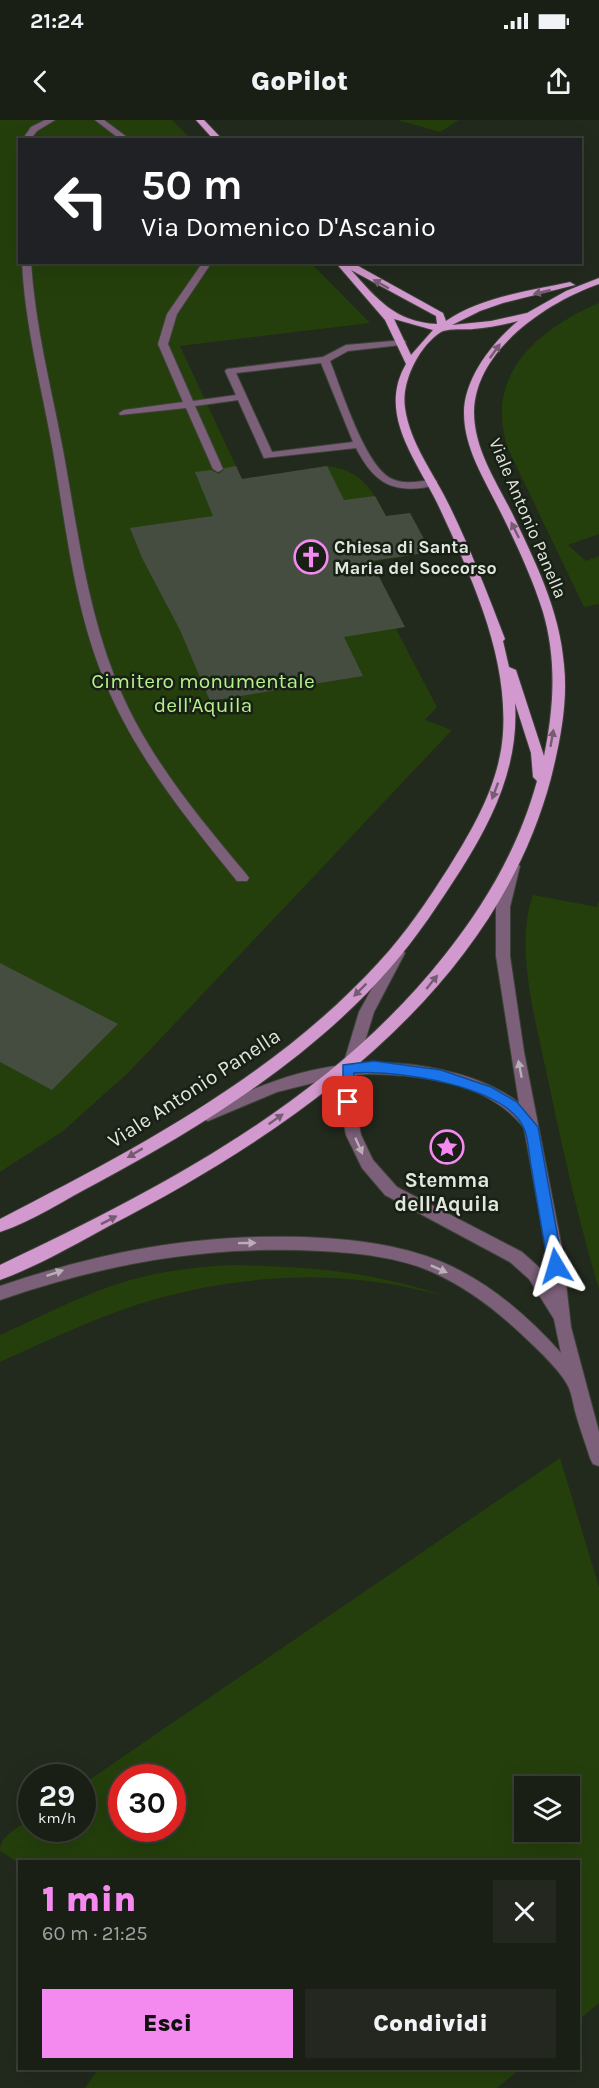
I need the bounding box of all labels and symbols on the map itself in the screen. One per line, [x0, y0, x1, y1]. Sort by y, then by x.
one-way arrow [372, 279, 389, 289]
one-way arrow [533, 287, 551, 297]
one-way arrow [489, 344, 501, 360]
street label: Viale Antonio Panella [484, 435, 572, 601]
one-way arrow [510, 522, 519, 539]
place label: Chiesa di Santa Maria del Soccorso [334, 536, 497, 579]
church icon: Chiesa di Santa Maria del Soccorso [293, 539, 329, 575]
park label: Cimitero monumentale dell'Aquila [91, 669, 315, 717]
one-way arrow [548, 728, 557, 747]
one-way arrow [490, 782, 500, 800]
one-way arrow [426, 974, 438, 989]
one-way arrow [354, 982, 368, 996]
street label: Viale Antonio Panella [103, 1023, 285, 1153]
one-way arrow [515, 1060, 524, 1079]
pin [322, 1076, 373, 1127]
one-way arrow [267, 1113, 283, 1125]
place icon: Stemma dell'Aquila [429, 1129, 465, 1165]
one-way arrow [354, 1137, 363, 1154]
one-way arrow [127, 1147, 143, 1158]
place label: Stemma dell'Aquila [394, 1168, 500, 1217]
one-way arrow [101, 1215, 118, 1225]
position arrow [524, 1234, 588, 1298]
one-way arrow [237, 1238, 256, 1247]
one-way arrow [430, 1264, 447, 1273]
one-way arrow [46, 1268, 64, 1278]
speed limit sign: 30 [108, 1764, 186, 1842]

